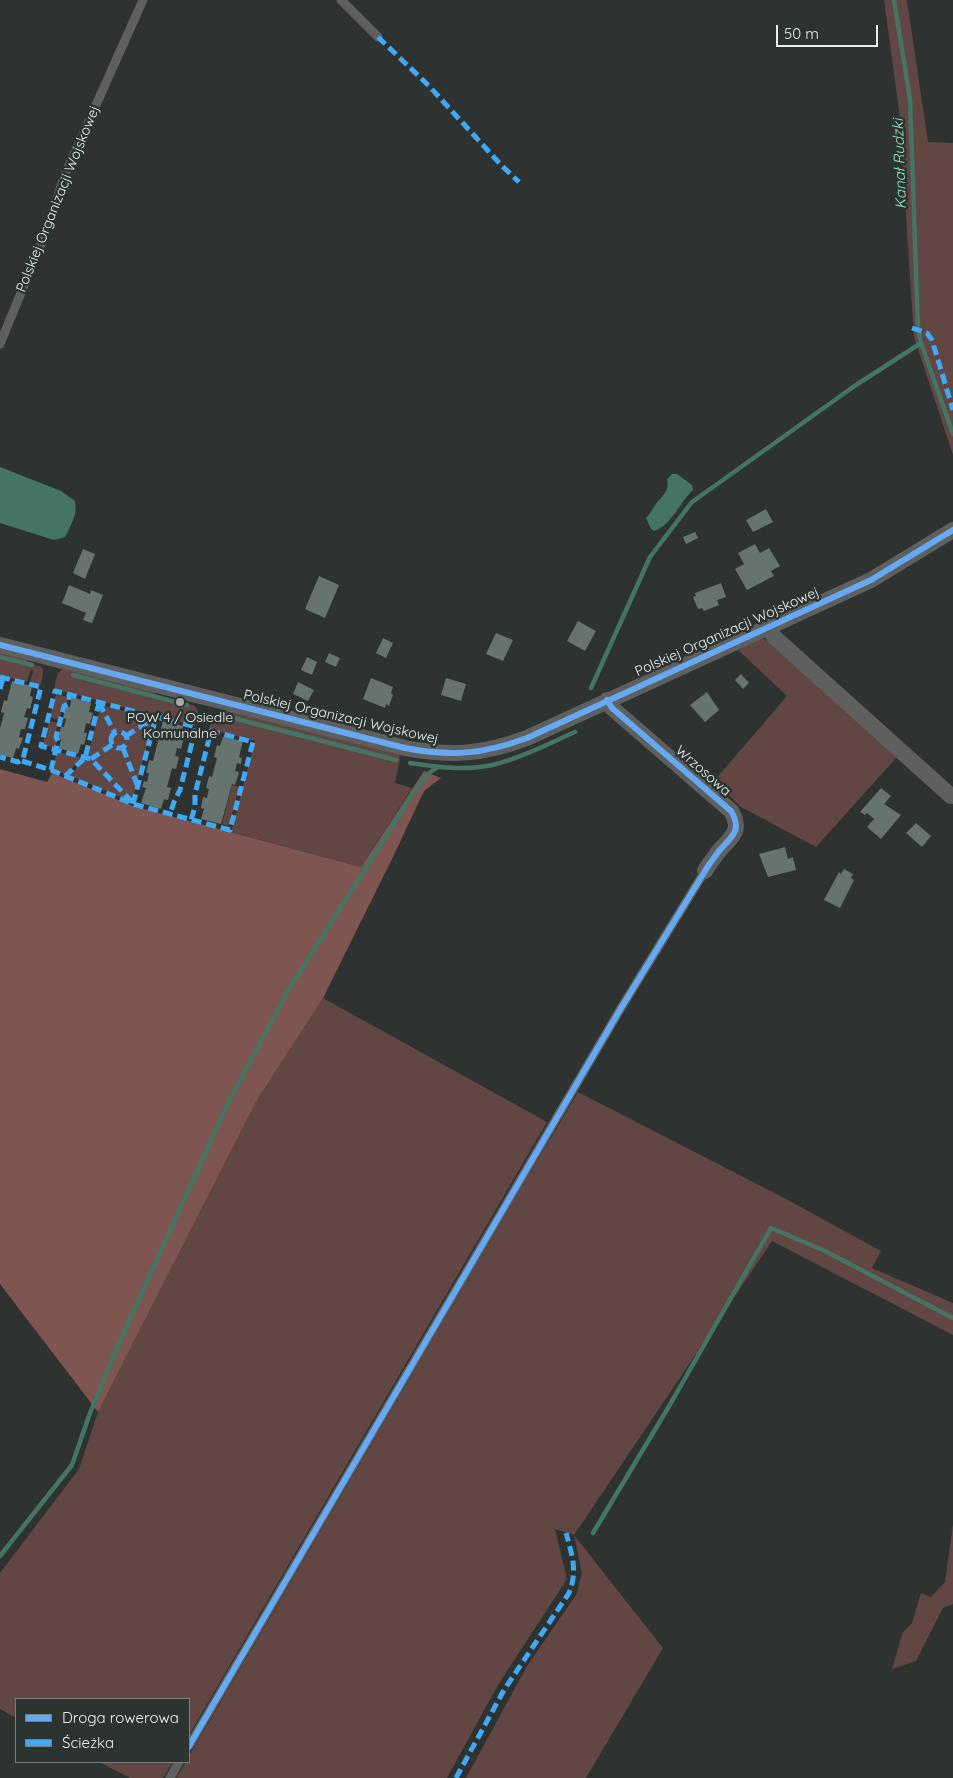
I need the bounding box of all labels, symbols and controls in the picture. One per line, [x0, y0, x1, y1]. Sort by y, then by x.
scale bar [778, 15, 880, 47]
text: 50 m [784, 24, 819, 43]
street label: Polskiej Organizacji Wojskowej [13, 103, 103, 295]
water label: Kanał Rudzki [889, 118, 911, 210]
street label: Polskiej Organizacji Wojskowej [632, 584, 822, 680]
street label: Polskiej Organizacji Wojskowej [242, 686, 440, 748]
marker: POW 4 / Osiedle Komunalne [174, 696, 186, 708]
place label: POW 4 / Osiedle Komunalne [127, 710, 233, 742]
street label: Wrzosowa [672, 742, 734, 800]
legend [15, 1698, 190, 1763]
text: Droga rowerowa [62, 1708, 179, 1727]
text: Ścieżka [62, 1733, 114, 1752]

